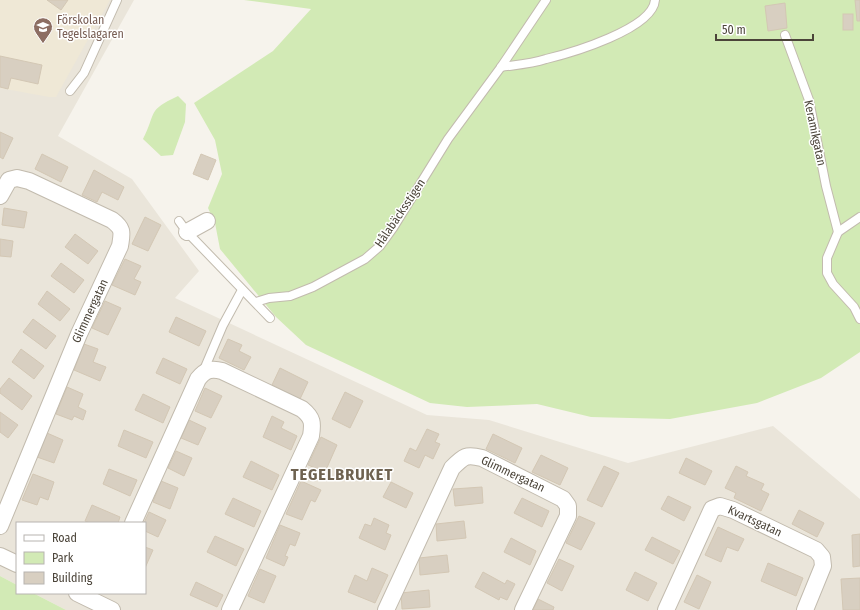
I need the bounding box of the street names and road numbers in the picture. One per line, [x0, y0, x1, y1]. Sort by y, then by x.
street label: Keramikgatan [801, 99, 829, 167]
street label: Hålabäcksstigen [372, 176, 428, 250]
street label: Glimmergatan [69, 277, 111, 345]
street label: Glimmergatan [479, 453, 547, 495]
street label: Kvartsgatan [726, 502, 784, 540]

